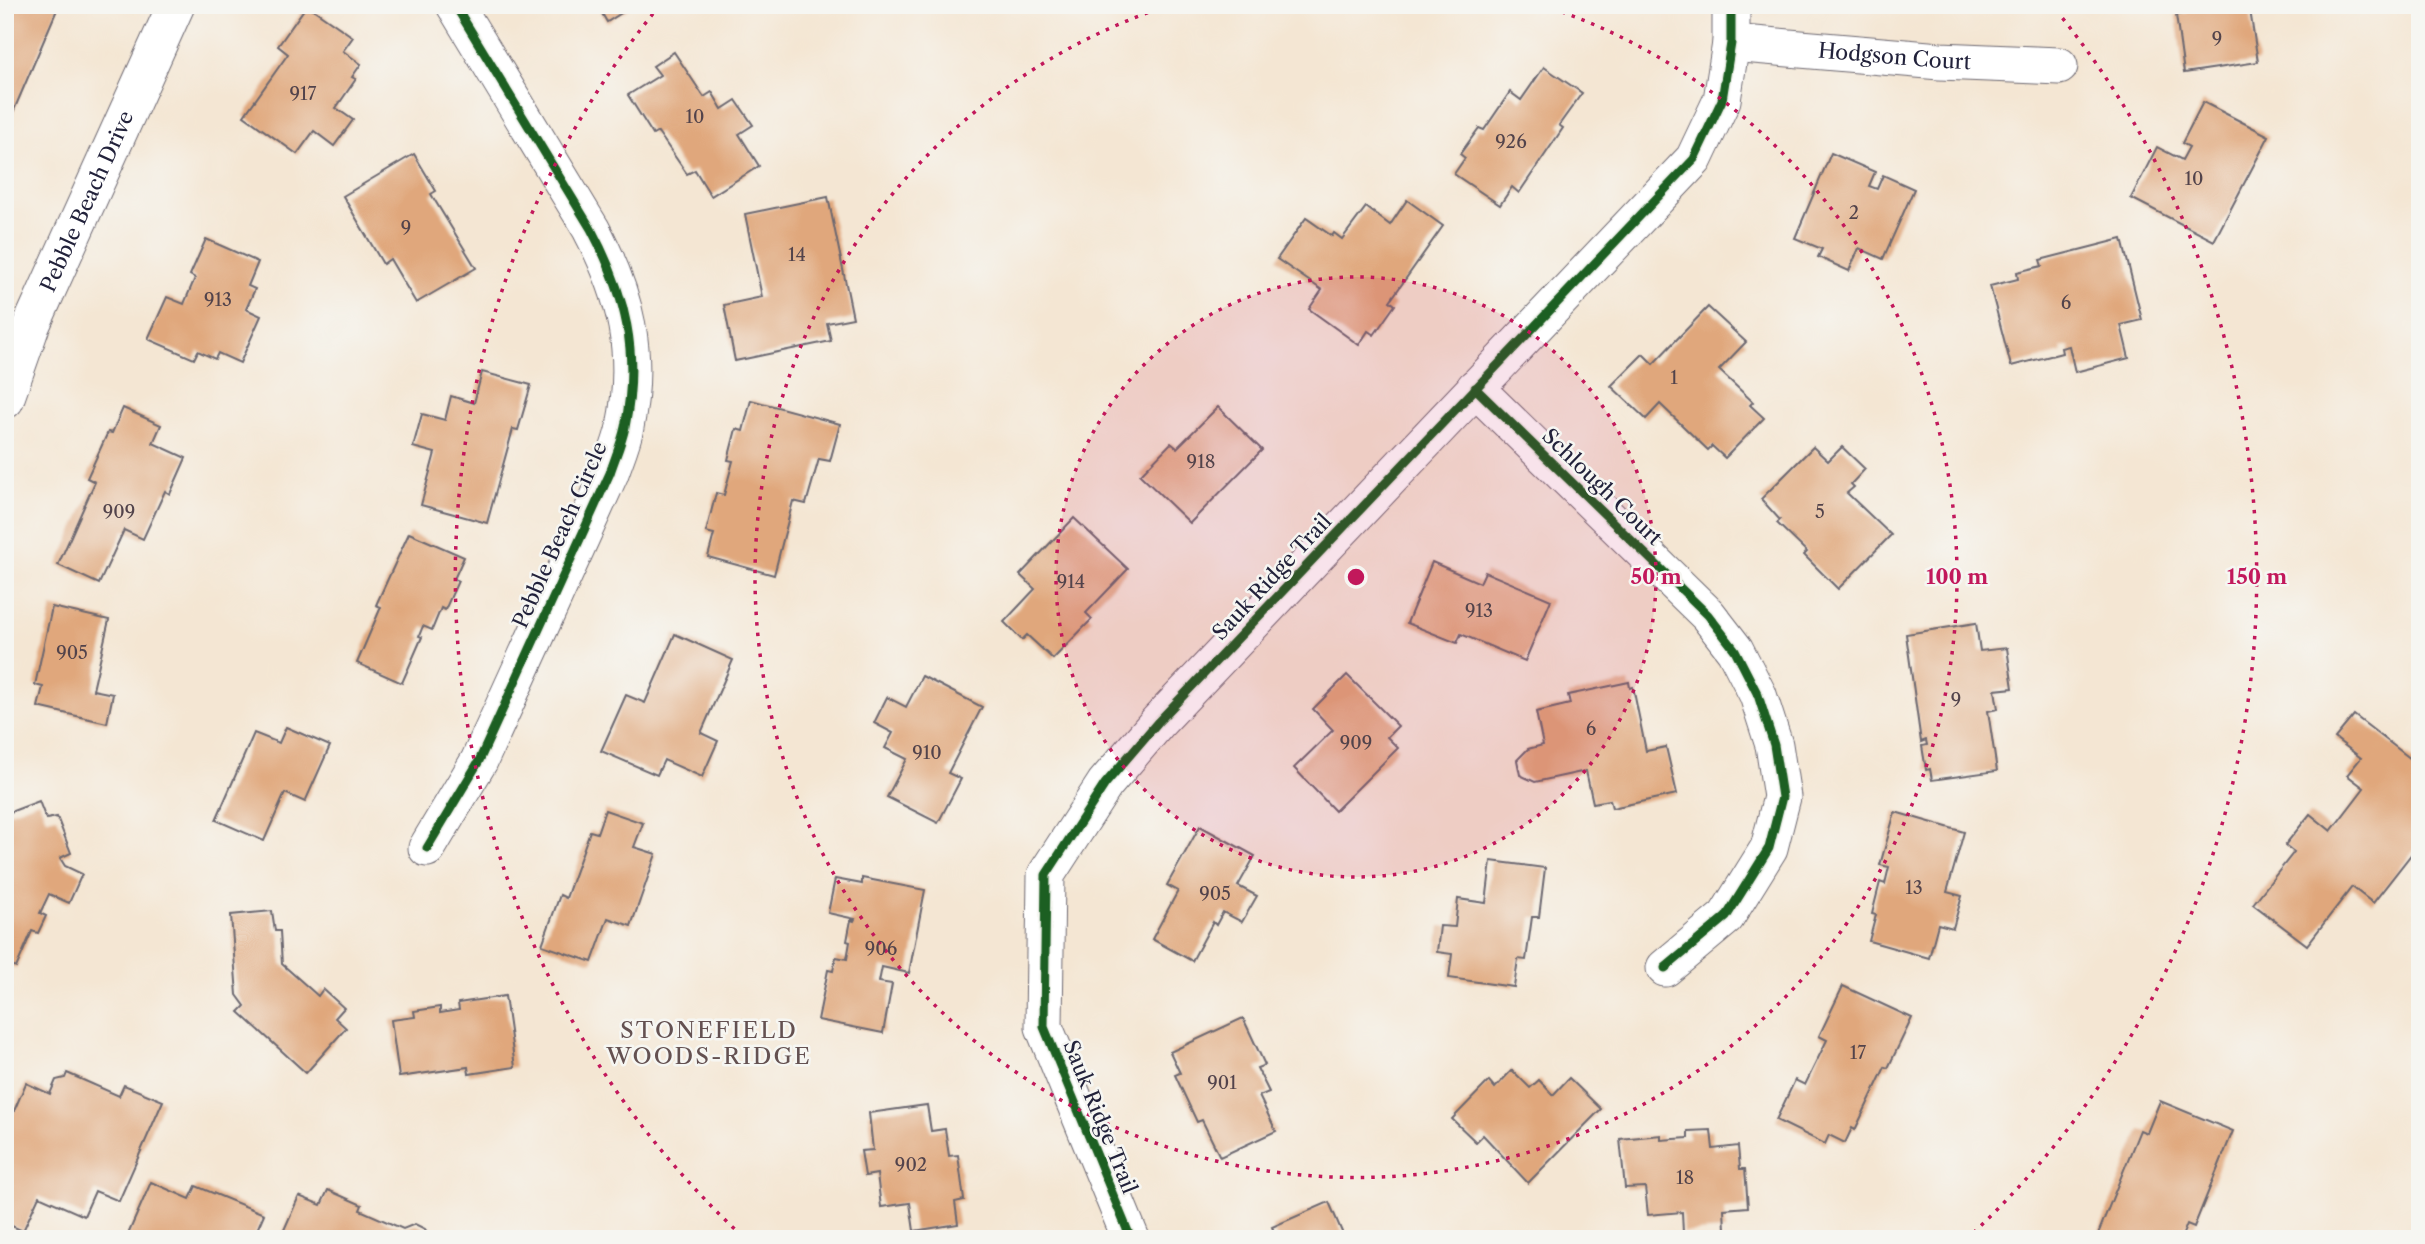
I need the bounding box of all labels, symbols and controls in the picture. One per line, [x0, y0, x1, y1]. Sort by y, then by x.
house number: 9 [2212, 28, 2222, 50]
street label: Hodgson Court [1817, 38, 1972, 74]
house number: 917 [290, 83, 317, 105]
house number: 10 [686, 106, 704, 128]
street label: Pebble Beach Drive [35, 107, 139, 296]
house number: 926 [1495, 131, 1527, 153]
house number: 10 [2185, 168, 2203, 190]
house number: 2 [1849, 202, 1859, 224]
house number: 9 [401, 217, 411, 239]
house number: 14 [788, 244, 806, 266]
house number: 913 [204, 289, 232, 311]
house number: 6 [2061, 292, 2071, 314]
house number: 1 [1670, 367, 1678, 389]
street label: Schlough Court [1537, 423, 1668, 551]
street label: Pebble Beach Circle [507, 438, 612, 632]
house number: 918 [1187, 451, 1215, 473]
house number: 909 [103, 501, 135, 523]
house number: 5 [1815, 501, 1825, 523]
street label: Sauk Ridge Trail [1207, 509, 1336, 645]
text: 50 m [1630, 564, 1682, 589]
text: 100 m [1926, 564, 1988, 589]
text: 150 m [2227, 564, 2287, 589]
centre of rings [1344, 565, 1368, 589]
house number: 914 [1057, 571, 1085, 593]
house number: 913 [1465, 600, 1493, 622]
house number: 905 [56, 642, 88, 664]
house number: 9 [1951, 689, 1961, 711]
house number: 6 [1586, 718, 1596, 740]
house number: 909 [1340, 732, 1372, 754]
house number: 910 [912, 742, 942, 764]
house number: 13 [1905, 877, 1923, 899]
house number: 905 [1199, 883, 1231, 905]
house number: 906 [865, 938, 897, 960]
district label: STONEFIELD WOODS-RIDGE [605, 1016, 812, 1070]
street label: Sauk Ridge Trail [1058, 1037, 1143, 1197]
house number: 17 [1850, 1042, 1866, 1064]
house number: 901 [1207, 1072, 1237, 1094]
house number: 902 [895, 1154, 927, 1176]
house number: 18 [1676, 1167, 1694, 1189]

